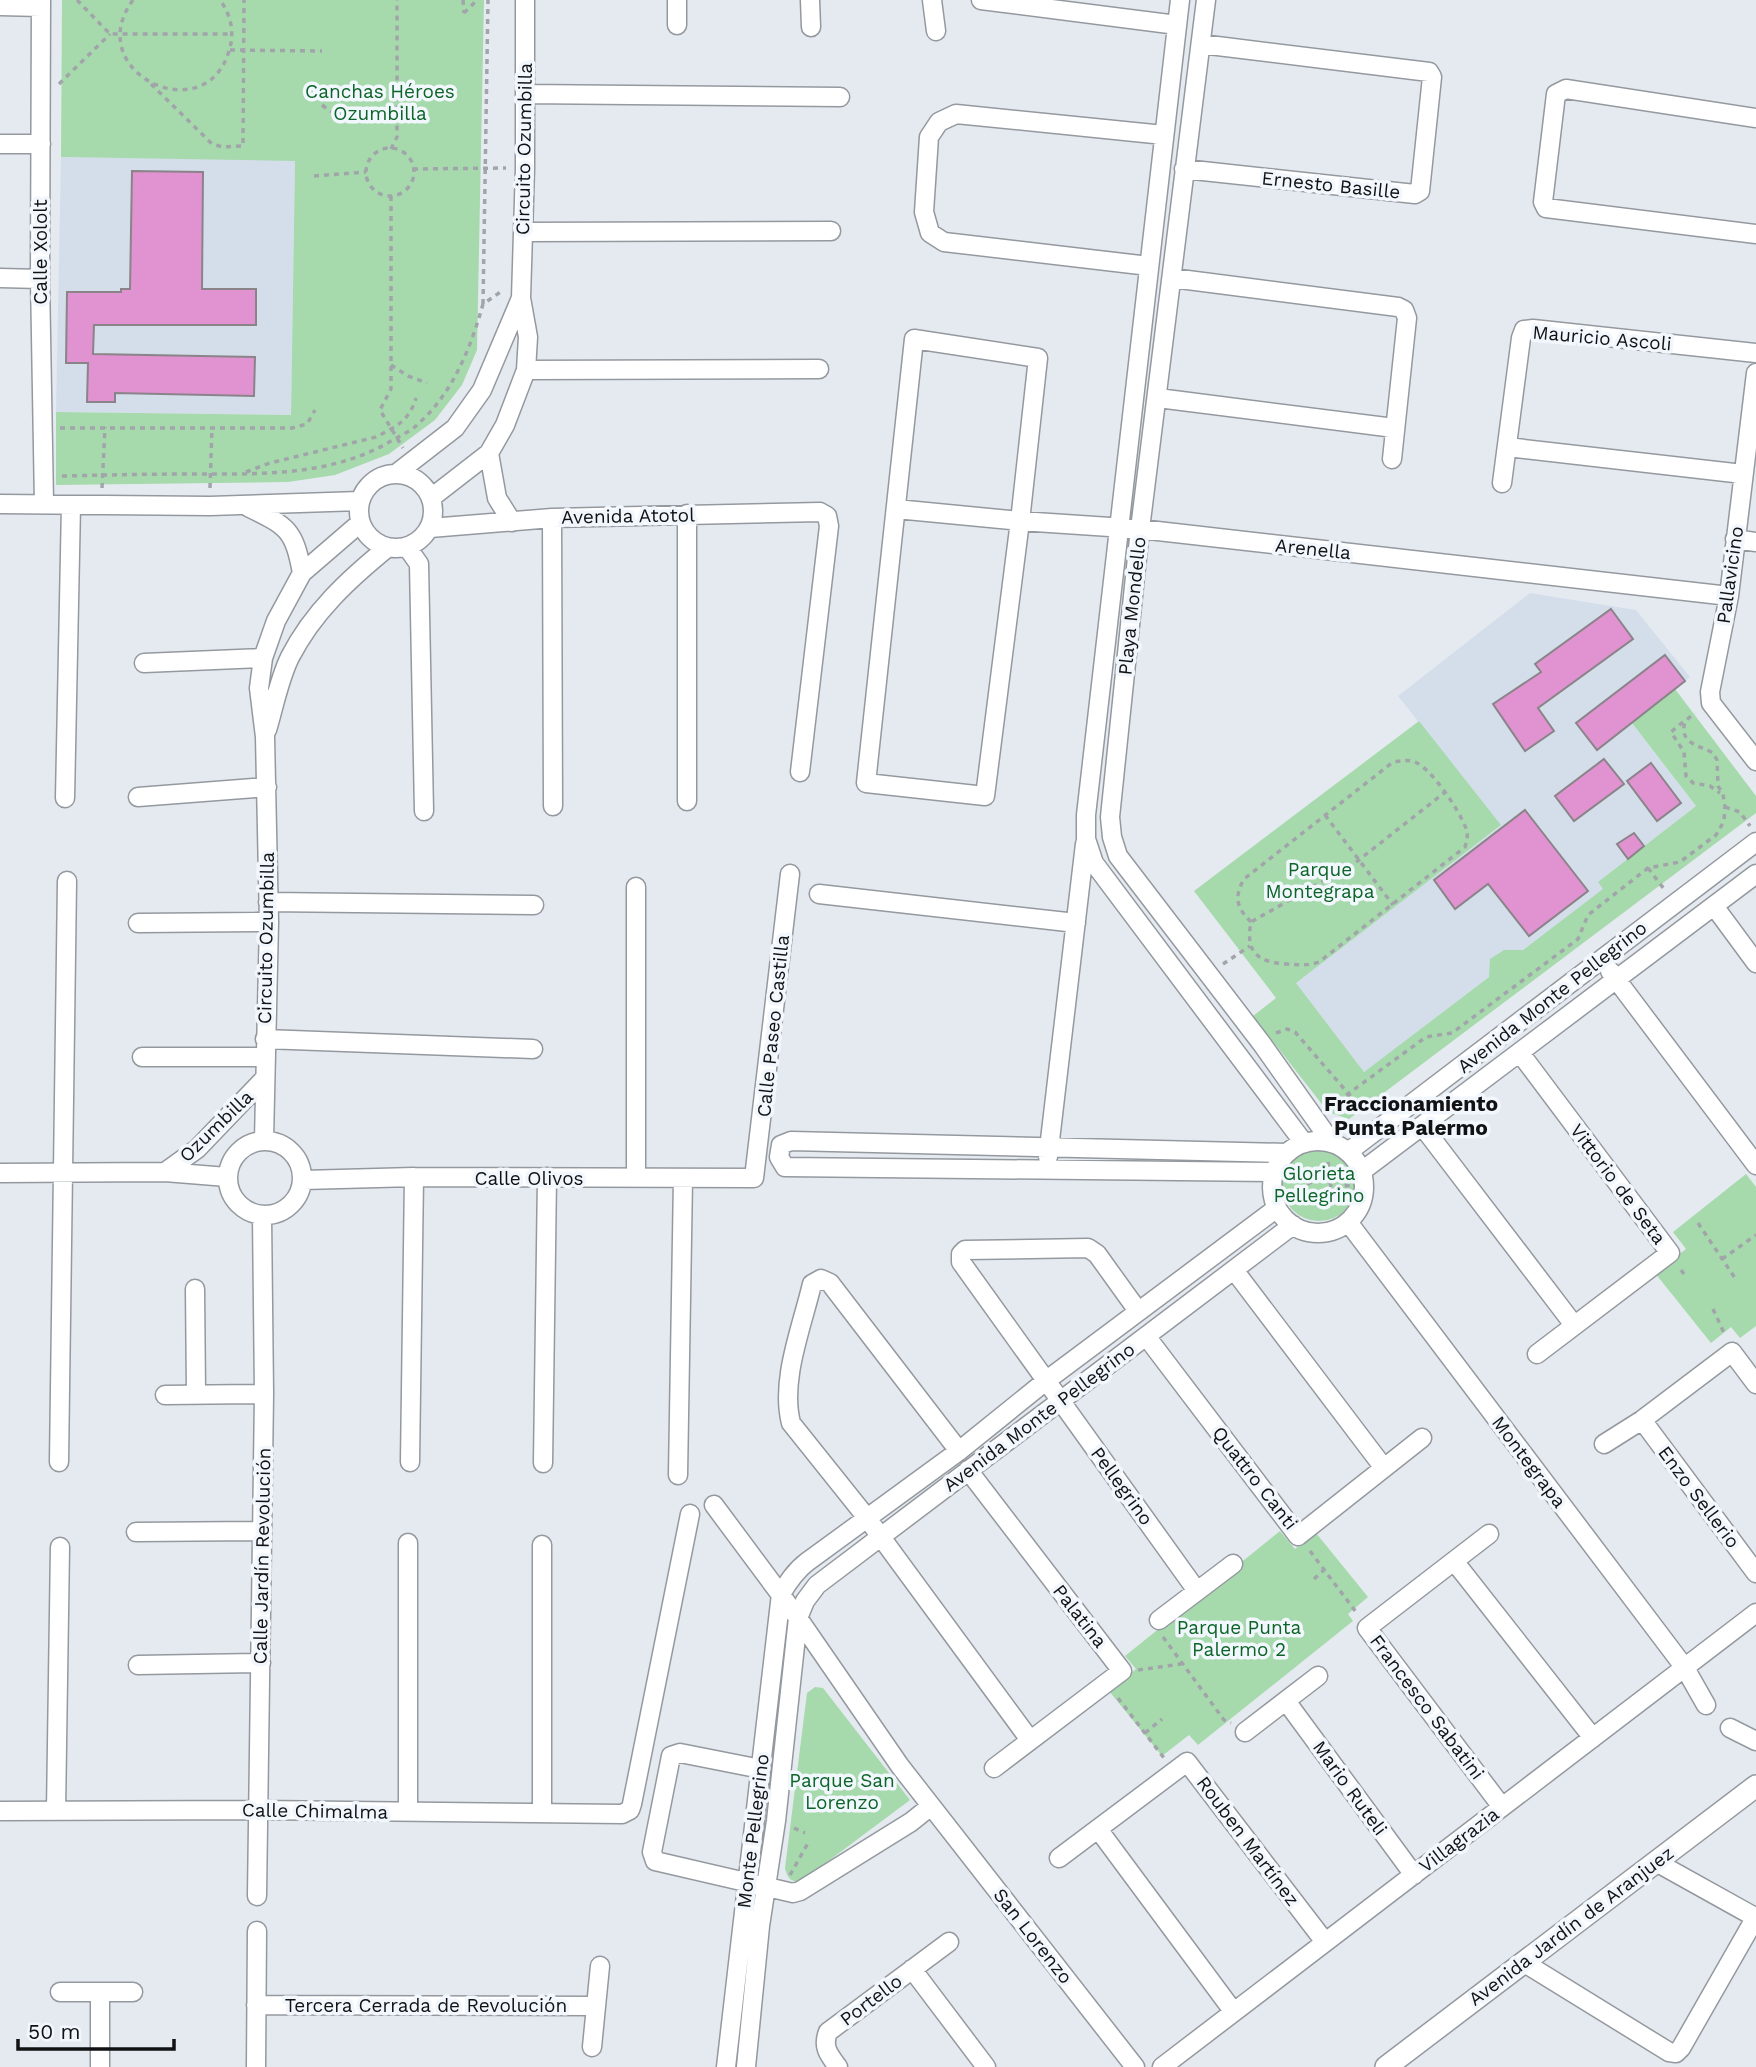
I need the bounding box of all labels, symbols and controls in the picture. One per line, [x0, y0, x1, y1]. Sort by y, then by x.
street label: Circuito Ozumbilla [511, 62, 537, 235]
park label: Canchas Héroes Ozumbilla [305, 80, 455, 125]
street label: Ernesto Basille [1261, 166, 1401, 204]
street label: Calle Xololt [29, 199, 52, 305]
street label: Mauricio Ascoli [1531, 320, 1673, 356]
street label: Avenida Atotol [561, 503, 695, 529]
street label: Pallavicino [1712, 525, 1748, 625]
street label: Arenella [1274, 534, 1352, 564]
street label: Playa Mondello [1113, 536, 1151, 676]
street label: Circuito Ozumbilla [253, 851, 279, 1024]
park label: Parque Montegrapa [1265, 858, 1375, 903]
street label: Avenida Monte Pellegrino [1453, 916, 1651, 1078]
street label: Calle Paseo Castilla [752, 933, 794, 1118]
street label: Ozumbilla [174, 1085, 258, 1167]
district label: Fraccionamiento Punta Palermo [1324, 1091, 1498, 1140]
street label: Vittorio de Seta [1565, 1119, 1671, 1249]
park label: Glorieta Pellegrino [1273, 1162, 1365, 1207]
street label: Calle Olivos [474, 1167, 584, 1190]
street label: Avenida Monte Pellegrino [939, 1337, 1139, 1497]
street label: Montegrapa [1487, 1412, 1571, 1513]
street label: Quattro Canti [1208, 1422, 1302, 1534]
street label: Enzo Sellerio [1653, 1441, 1745, 1553]
street label: Pellegrino [1086, 1442, 1158, 1530]
street label: Calle Jardín Revolución [249, 1447, 275, 1665]
street label: Palatina [1048, 1580, 1112, 1652]
park label: Parque Punta Palermo 2 [1177, 1616, 1302, 1661]
street label: Francesco Sabatini [1365, 1630, 1489, 1784]
street label: Mario Ruteli [1308, 1736, 1392, 1840]
street label: Monte Pellegrino [732, 1752, 774, 1910]
park label: Parque San Lorenzo [789, 1769, 895, 1814]
street label: Rouben Martínez [1192, 1772, 1304, 1910]
street label: Calle Chimalma [242, 1798, 389, 1824]
street label: Villagrazia [1415, 1802, 1504, 1877]
street label: Avenida Jardín de Aranjuez [1464, 1841, 1678, 2011]
street label: San Lorenzo [989, 1884, 1077, 1988]
street label: Portello [835, 1969, 907, 2031]
street label: Tercera Cerrada de Revolución [285, 1994, 567, 2017]
scale bar [18, 2008, 173, 2052]
text: 50 m [28, 2019, 80, 2044]

